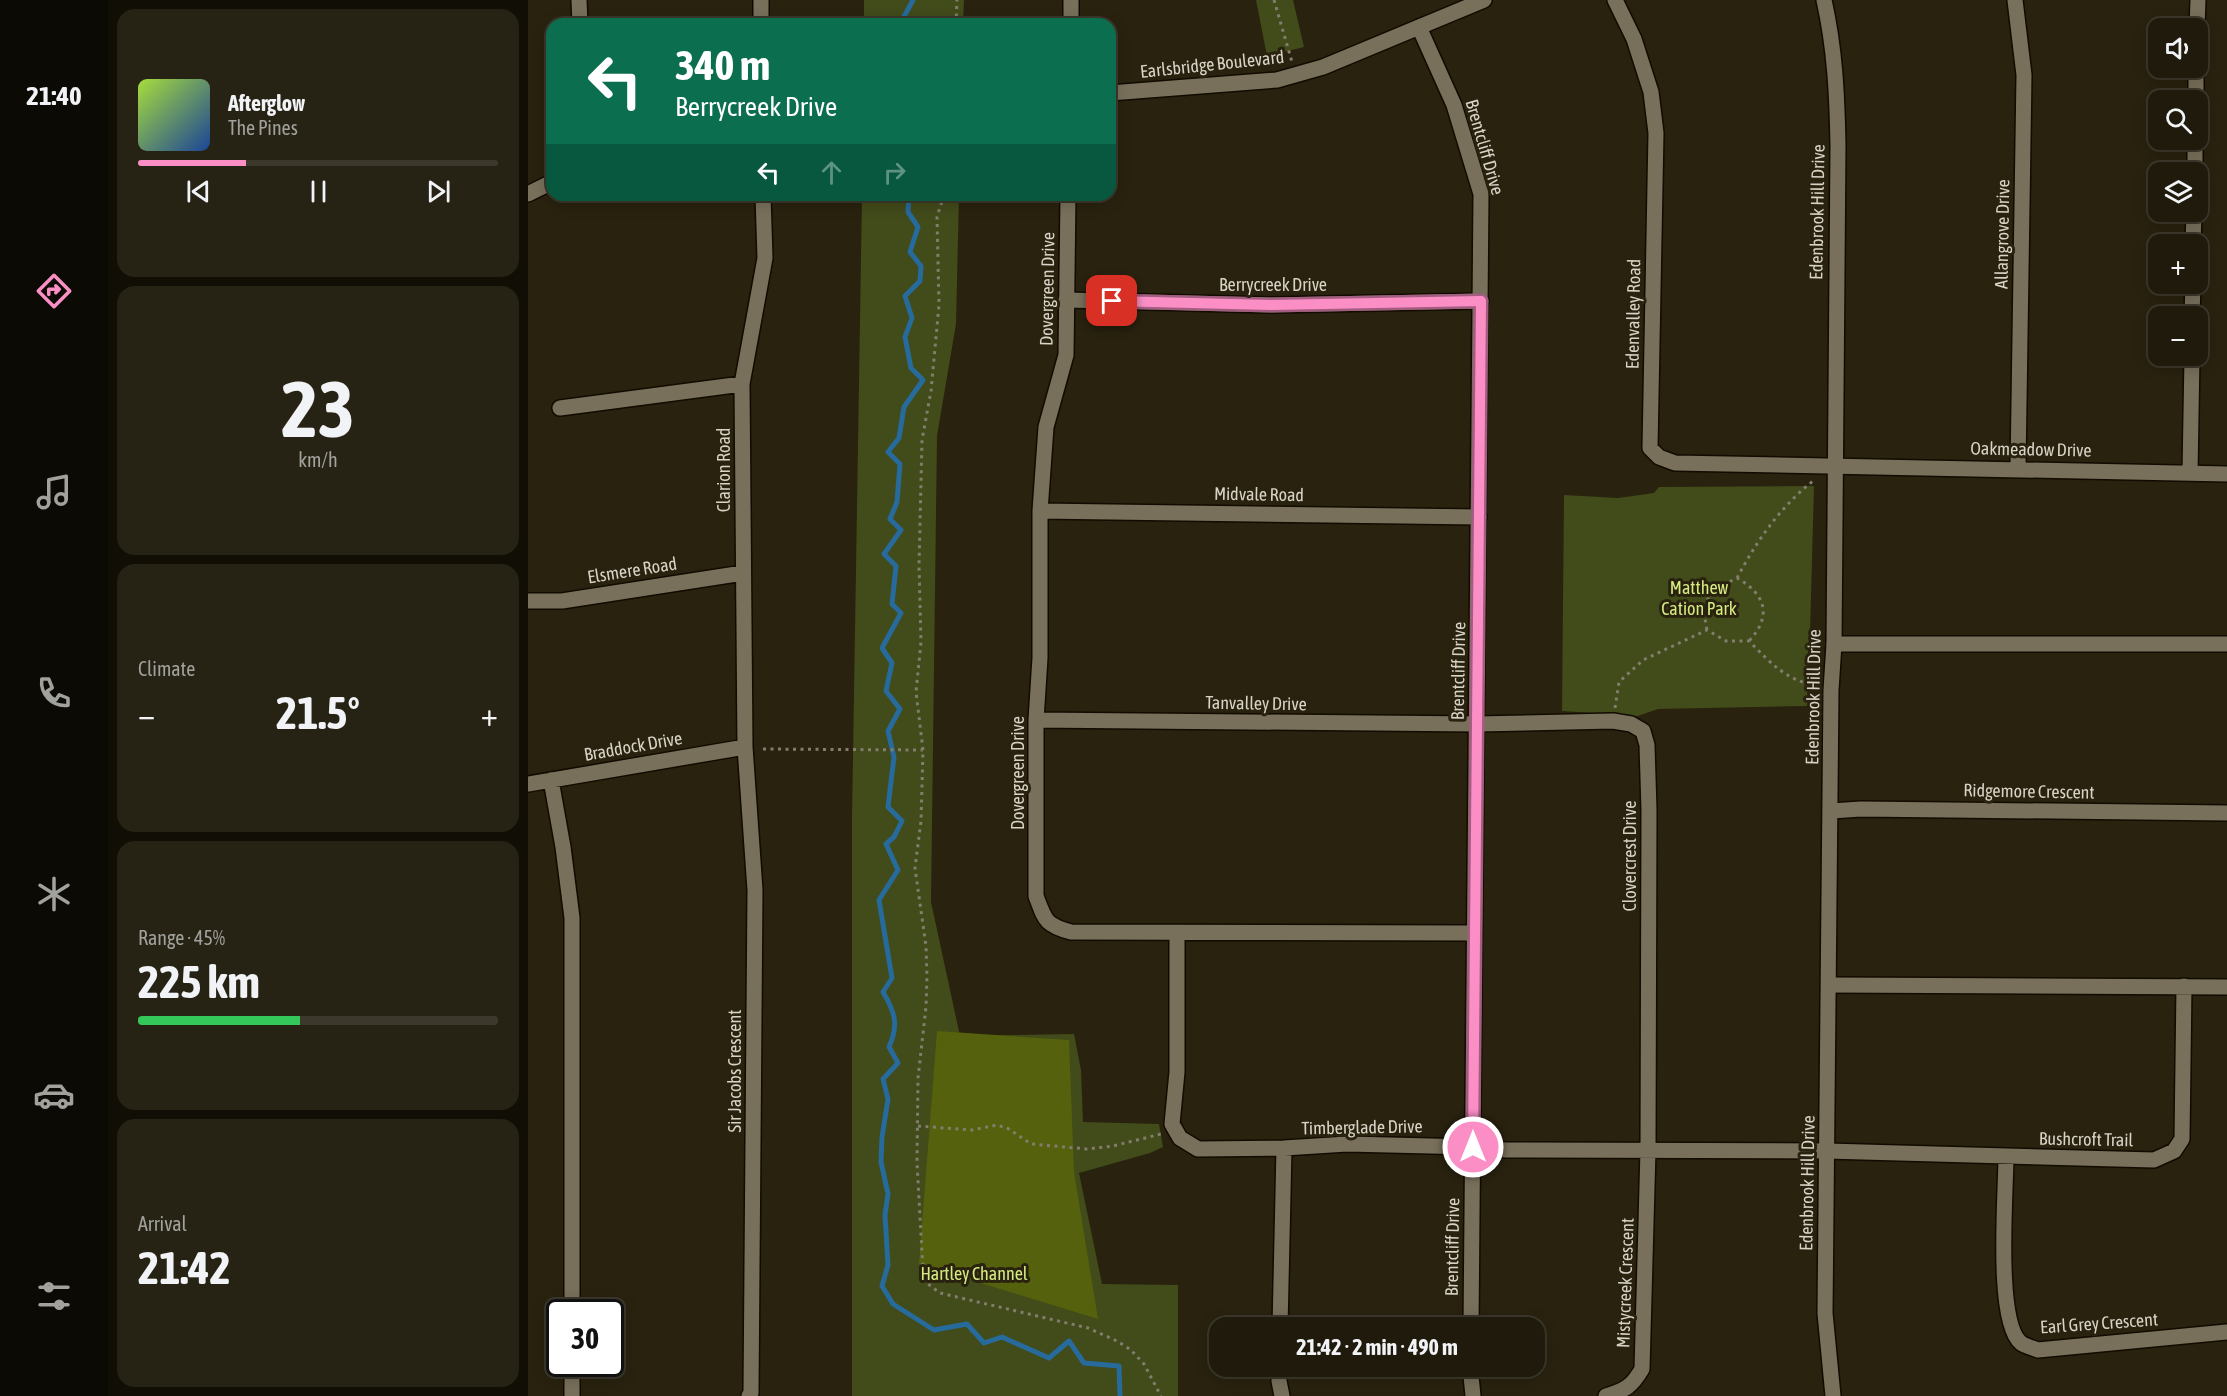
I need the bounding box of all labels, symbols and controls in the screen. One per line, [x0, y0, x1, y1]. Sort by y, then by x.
map controls [2148, 18, 2208, 366]
button: sound [2148, 18, 2208, 78]
text: 340 m [675, 41, 770, 89]
icon: left [576, 42, 654, 120]
street label: Earlsbridge Boulevard [1139, 46, 1285, 82]
text: 21:40 [26, 80, 82, 111]
text: Afterglow [228, 90, 305, 116]
button: search [2148, 90, 2208, 150]
text: Berrycreek Drive [675, 91, 837, 122]
street label: Brentcliff Drive [1461, 97, 1509, 197]
text: The Pines [228, 116, 298, 139]
street label: Edenbrook Hill Drive [1805, 144, 1829, 280]
icon: left [752, 156, 785, 189]
icon: ahead [815, 156, 848, 189]
icon: right [878, 156, 911, 189]
button: layers [2148, 162, 2208, 222]
icon: previous [182, 175, 215, 208]
icon: pause [302, 175, 335, 208]
icon: next [422, 175, 455, 208]
street label: Allangrove Drive [1991, 179, 2013, 289]
street label: Dovergreen Drive [1036, 232, 1058, 346]
button: + [2148, 234, 2208, 294]
street label: Edenvalley Road [1622, 259, 1644, 369]
icon: directions [33, 270, 75, 312]
street label: Berrycreek Drive [1219, 274, 1327, 295]
pin [1086, 275, 1137, 326]
icon: arrive [1095, 284, 1128, 317]
button: − [2148, 306, 2208, 366]
text: 23 [281, 364, 355, 454]
street label: Clarion Road [713, 428, 734, 512]
street label: Oakmeadow Drive [1970, 437, 2092, 461]
text: km/h [298, 448, 338, 471]
icon: music [33, 471, 75, 513]
street label: Midvale Road [1214, 483, 1304, 505]
street label: Elsmere Road [586, 553, 678, 587]
park label: Matthew Cation Park [1661, 577, 1737, 619]
street label: Brentcliff Drive [1447, 622, 1469, 720]
street label: Edenbrook Hill Drive [1801, 629, 1825, 765]
text: Climate [138, 657, 195, 680]
icon: phone [33, 672, 75, 714]
text: 21.5° [276, 687, 360, 739]
street label: Tanvalley Drive [1205, 692, 1307, 714]
text: − [138, 695, 155, 733]
text: + [481, 695, 498, 733]
street label: Dovergreen Drive [1007, 716, 1028, 830]
street label: Braddock Drive [582, 727, 684, 765]
street label: Ridgemore Crescent [1963, 779, 2095, 803]
street label: Clovercrest Drive [1619, 801, 1640, 911]
icon: climate [33, 873, 75, 915]
text: Range · 45% [138, 926, 225, 949]
text: 225 km [138, 956, 260, 1008]
street label: Sir Jacobs Crescent [724, 1010, 745, 1132]
icon: car [33, 1074, 75, 1116]
street label: Timberglade Drive [1301, 1115, 1423, 1139]
position arrow [1441, 1115, 1505, 1179]
street label: Edenbrook Hill Drive [1795, 1115, 1819, 1251]
street label: Bushcroft Trail [2039, 1128, 2134, 1150]
street label: Brentcliff Drive [1441, 1198, 1463, 1296]
text: Arrival [138, 1212, 187, 1235]
street label: Mistycreek Crescent [1612, 1218, 1638, 1348]
text: 21:42 [138, 1242, 231, 1294]
park label: Hartley Channel [920, 1263, 1028, 1284]
icon: filters [33, 1275, 75, 1317]
speed limit sign: 30 [546, 1299, 624, 1377]
street label: Earl Grey Crescent [2039, 1308, 2159, 1338]
text: 21:42 · 2 min · 490 m [1296, 1334, 1458, 1360]

